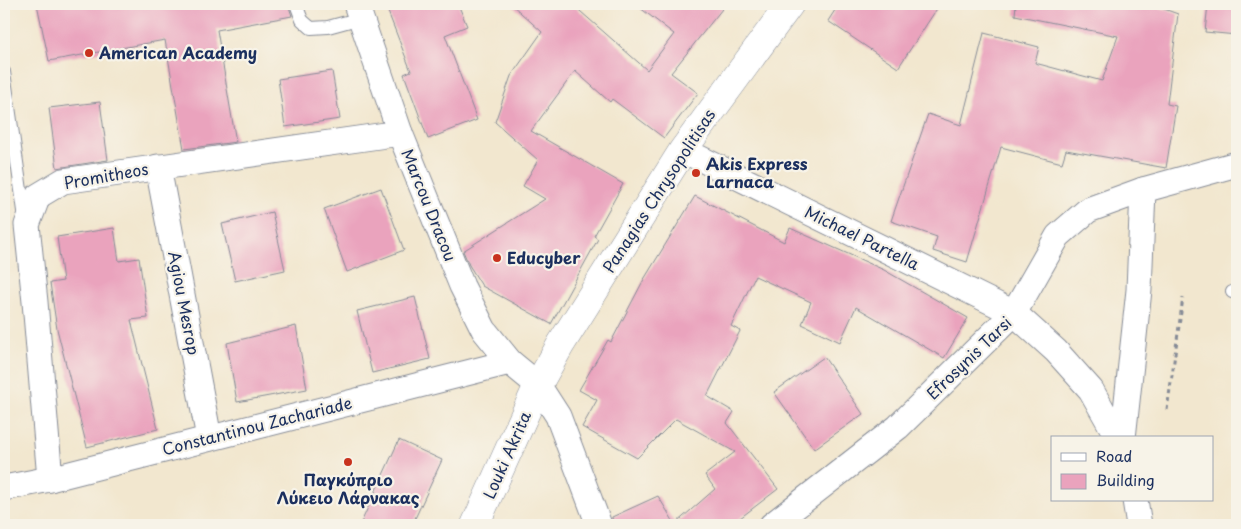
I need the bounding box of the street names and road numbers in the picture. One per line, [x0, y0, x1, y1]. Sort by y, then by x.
street label: Panagias Chrysopolitisas [596, 104, 720, 277]
street label: Marcou Dracou [396, 145, 463, 264]
street label: Promitheos [62, 156, 150, 194]
street label: Michael Partella [801, 199, 924, 275]
street label: Agiou Mesrop [163, 249, 207, 357]
street label: Efrosynis Tarsi [920, 310, 1016, 404]
street label: Constantinou Zachariade [159, 390, 354, 460]
street label: Louki Akrita [476, 406, 536, 502]

